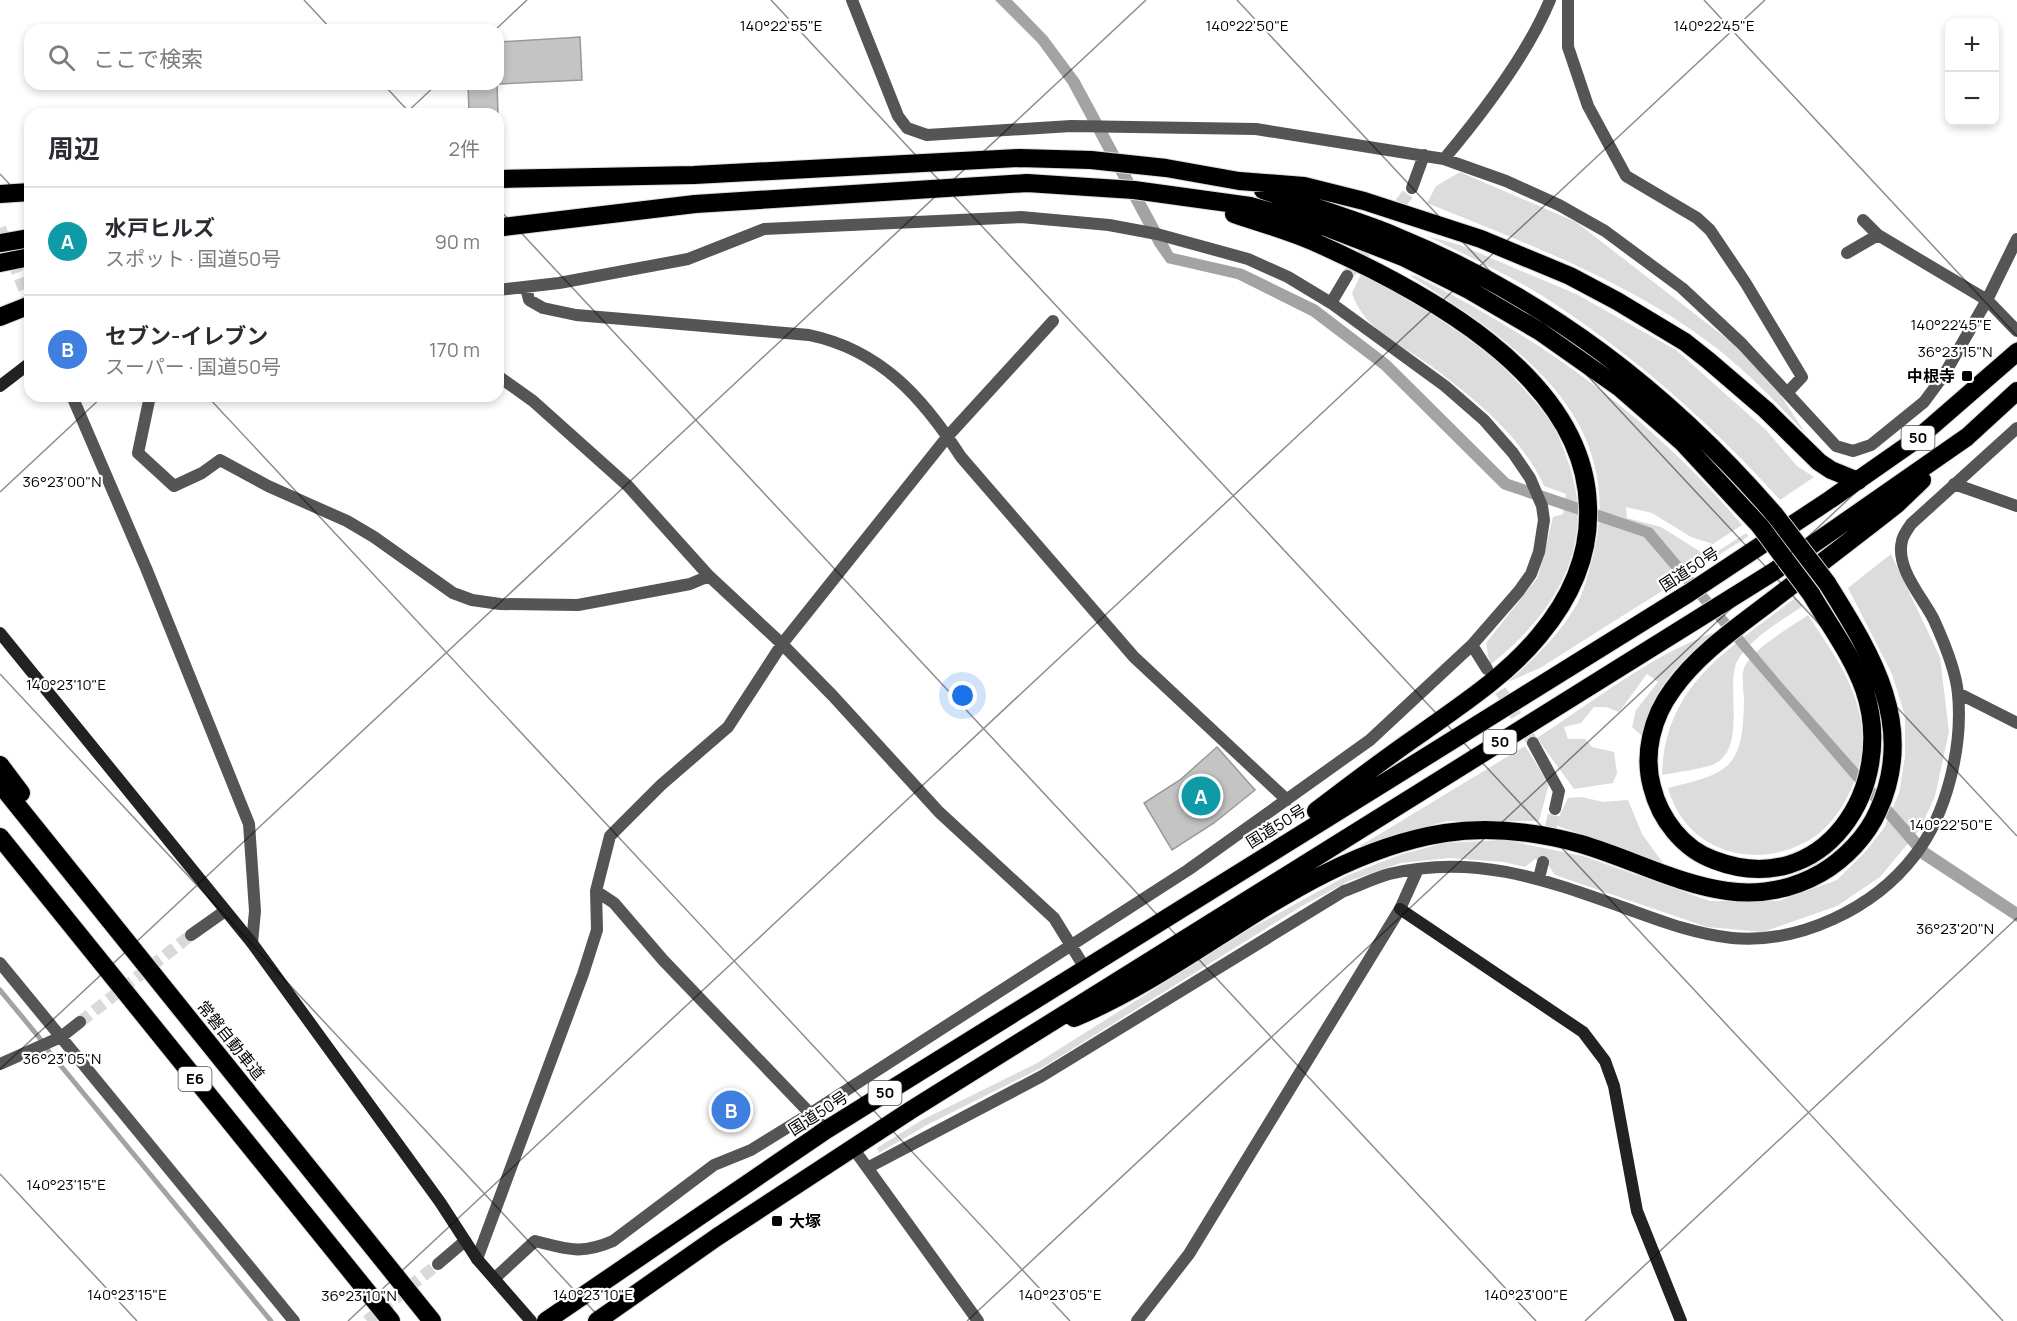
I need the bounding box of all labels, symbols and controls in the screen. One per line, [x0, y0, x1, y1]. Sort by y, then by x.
text: 140°22'55"E [740, 15, 822, 36]
text: 140°22'50"E [1205, 15, 1289, 36]
text: 140°22'45"E [1673, 15, 1755, 36]
map controls [1945, 18, 1999, 126]
button: + [1945, 18, 1999, 72]
search box [24, 24, 504, 90]
icon: search [45, 41, 78, 74]
text: ここで検索 [93, 44, 203, 74]
button: − [1945, 72, 1999, 126]
text: 周辺 [48, 130, 100, 166]
text: 2件 [449, 135, 480, 162]
text: 水戸ヒルズ [105, 213, 215, 243]
text: A [61, 228, 74, 255]
text: 90 m [434, 228, 480, 255]
text: スポット · 国道50号 [105, 245, 281, 272]
text: 140°22'45"E [1910, 314, 1992, 335]
text: セブン-イレブン [105, 321, 268, 351]
text: B [61, 336, 74, 363]
text: 170 m [429, 336, 480, 363]
text: 36°23'15"N [1917, 341, 1993, 362]
text: スーパー · 国道50号 [105, 353, 281, 380]
place label: 中根寺 [1907, 365, 1955, 387]
marker: 中根寺 [1960, 369, 1974, 383]
road number: 50 [1902, 426, 1934, 450]
text: 36°23'00"N [23, 471, 101, 492]
street label: 国道50号 [1655, 542, 1723, 596]
text: 140°23'10"E [26, 674, 106, 695]
your location [948, 681, 977, 710]
road number: 50 [1484, 730, 1516, 754]
pin: A [1182, 774, 1220, 818]
street label: 国道50号 [1242, 799, 1310, 853]
text: 140°22'50"E [1909, 814, 1993, 835]
text: 36°23'20"N [1916, 918, 1994, 939]
street label: 常磐自動車道 [192, 996, 270, 1084]
text: 36°23'05"N [23, 1048, 101, 1069]
road number: E6 [178, 1067, 212, 1091]
road number: 50 [868, 1081, 902, 1105]
street label: 国道50号 [784, 1086, 852, 1140]
pin: B [712, 1088, 750, 1132]
text: 140°23'15"E [26, 1174, 106, 1195]
place label: 大塚 [789, 1210, 821, 1232]
marker: 大塚 [770, 1214, 784, 1228]
text: 140°23'15"E [87, 1284, 167, 1305]
text: 140°23'10"E [553, 1284, 633, 1305]
text: 140°23'05"E [1019, 1284, 1101, 1305]
text: 140°23'00"E [1484, 1284, 1568, 1305]
text: 36°23'10"N [321, 1285, 397, 1306]

